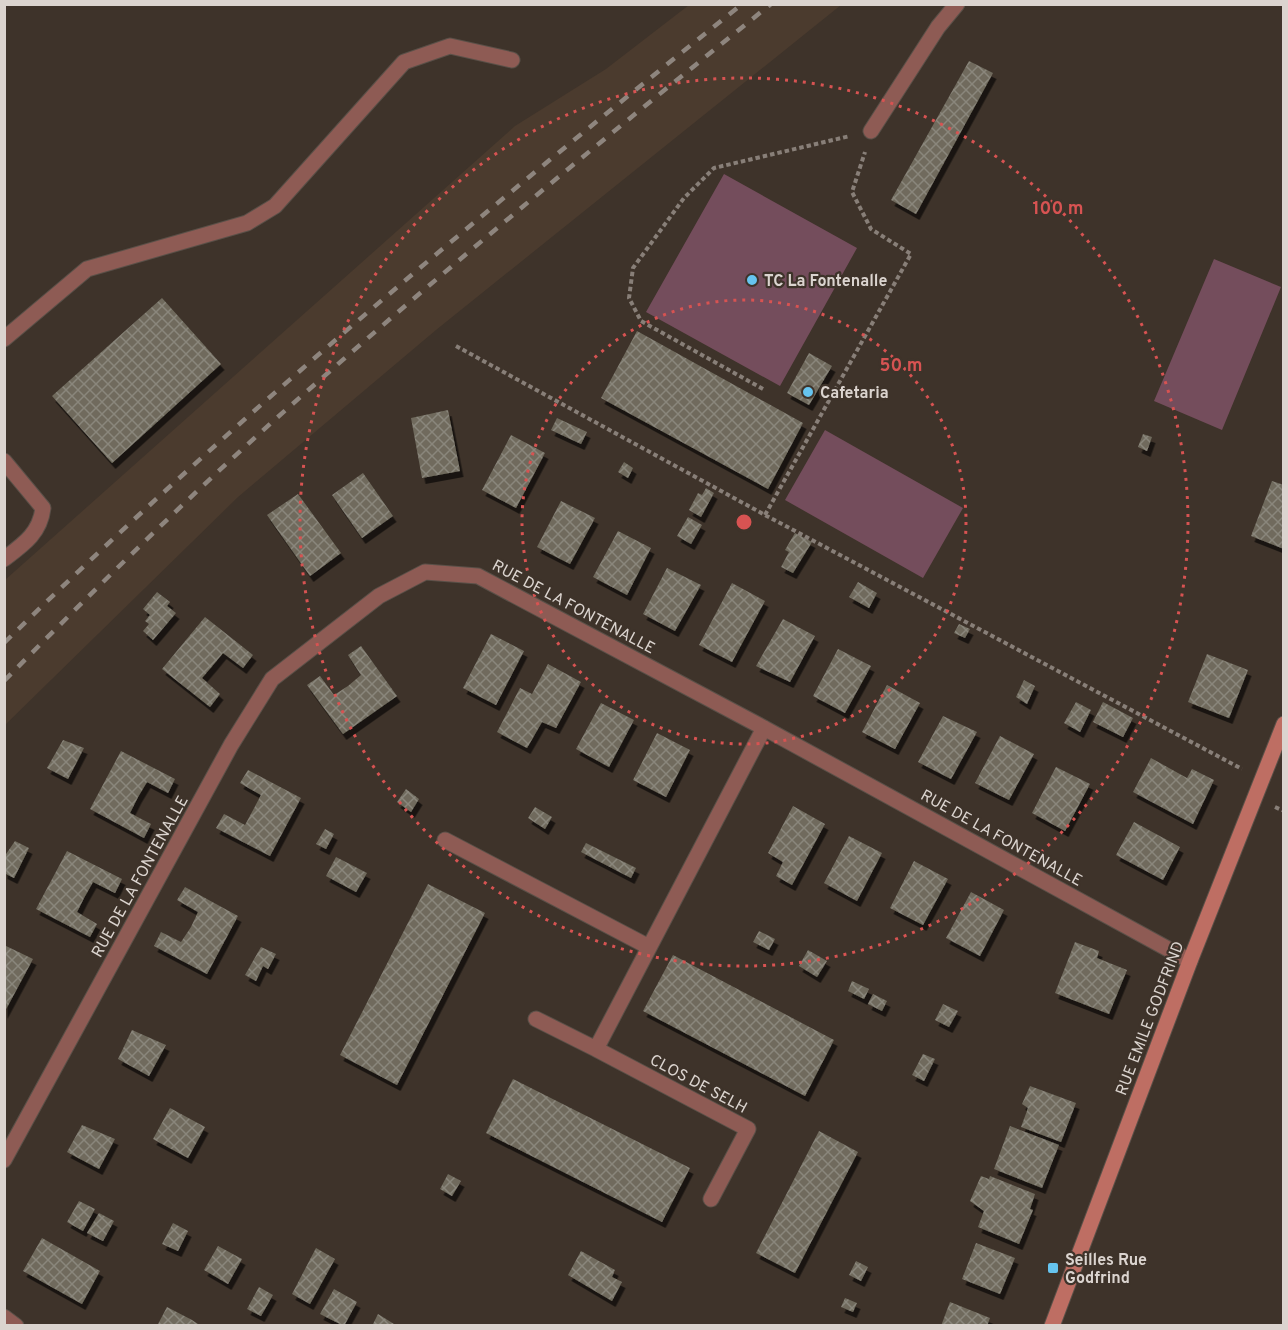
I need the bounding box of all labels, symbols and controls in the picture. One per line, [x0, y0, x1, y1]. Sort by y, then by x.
text: 100 m [1032, 198, 1084, 221]
place label: TC La Fontenalle [764, 272, 887, 292]
marker: TC La Fontenalle [745, 273, 759, 287]
text: 50 m [879, 355, 923, 378]
place label: Cafetaria [820, 384, 889, 404]
marker: Cafetaria [801, 385, 815, 399]
centre of rings [734, 512, 754, 532]
street label: RUE DE LA FONTENALLE [488, 556, 658, 659]
street label: RUE DE LA FONTENALLE [917, 786, 1085, 892]
street label: RUE DE LA FONTENALLE [88, 793, 194, 961]
street label: RUE EMILE GODFRIND [1112, 939, 1190, 1099]
street label: CLOS DE SELH [646, 1051, 750, 1119]
place label: Seilles Rue Godfrind [1065, 1251, 1147, 1289]
marker: Seilles Rue Godfrind [1046, 1261, 1060, 1275]

